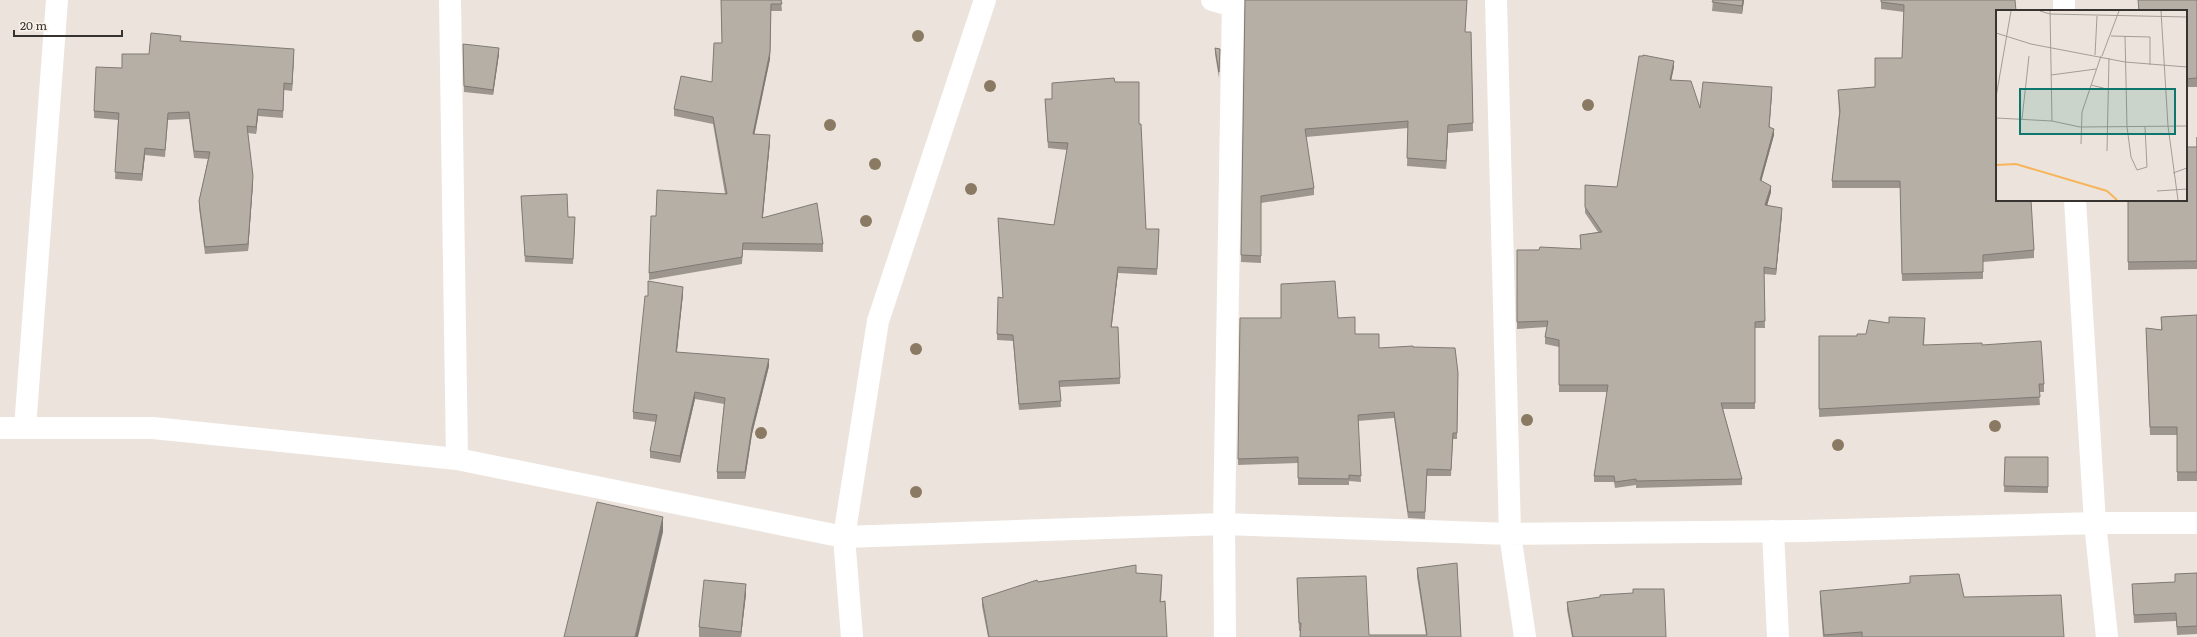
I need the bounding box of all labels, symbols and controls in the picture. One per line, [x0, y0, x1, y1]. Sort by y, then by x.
inset map [1996, 10, 2187, 201]
scale bar [14, 12, 122, 38]
text: 20 m [20, 16, 47, 34]

